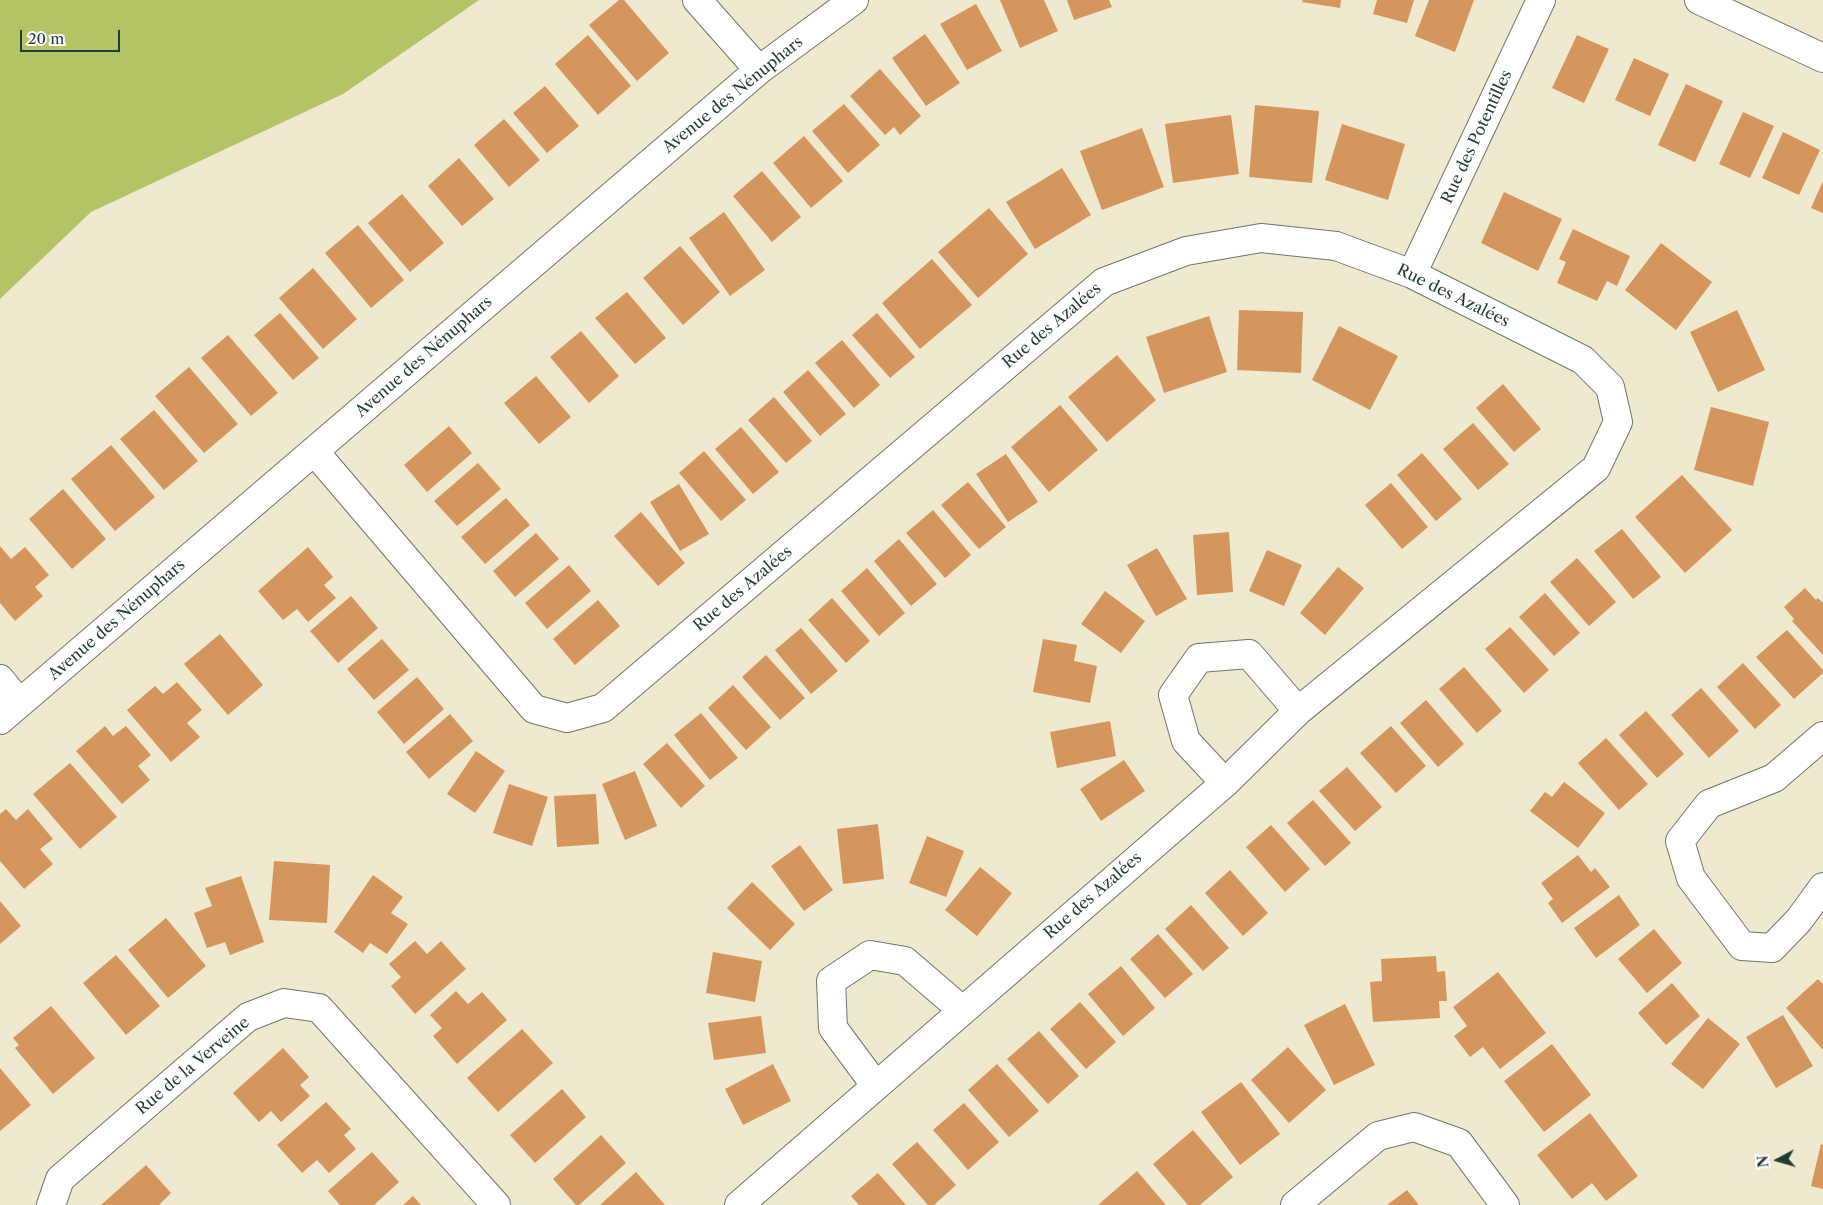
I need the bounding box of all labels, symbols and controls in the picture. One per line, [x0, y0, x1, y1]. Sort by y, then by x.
scale bar [22, 20, 122, 52]
text: 20 m [28, 29, 64, 48]
street label: Avenue des Nénuphars [659, 33, 807, 157]
street label: Rue des Potentilles [1438, 67, 1516, 207]
street label: Rue des Azalées [1394, 260, 1512, 332]
street label: Rue des Azalées [999, 279, 1105, 373]
street label: Avenue des Nénuphars [352, 292, 496, 422]
street label: Rue des Azalées [690, 542, 796, 636]
street label: Avenue des Nénuphars [45, 555, 189, 685]
street label: Rue des Azalées [1040, 848, 1146, 944]
street label: Rue de la Verveine [132, 1013, 254, 1119]
north arrow [1753, 1135, 1803, 1185]
text: N [1753, 1155, 1773, 1169]

